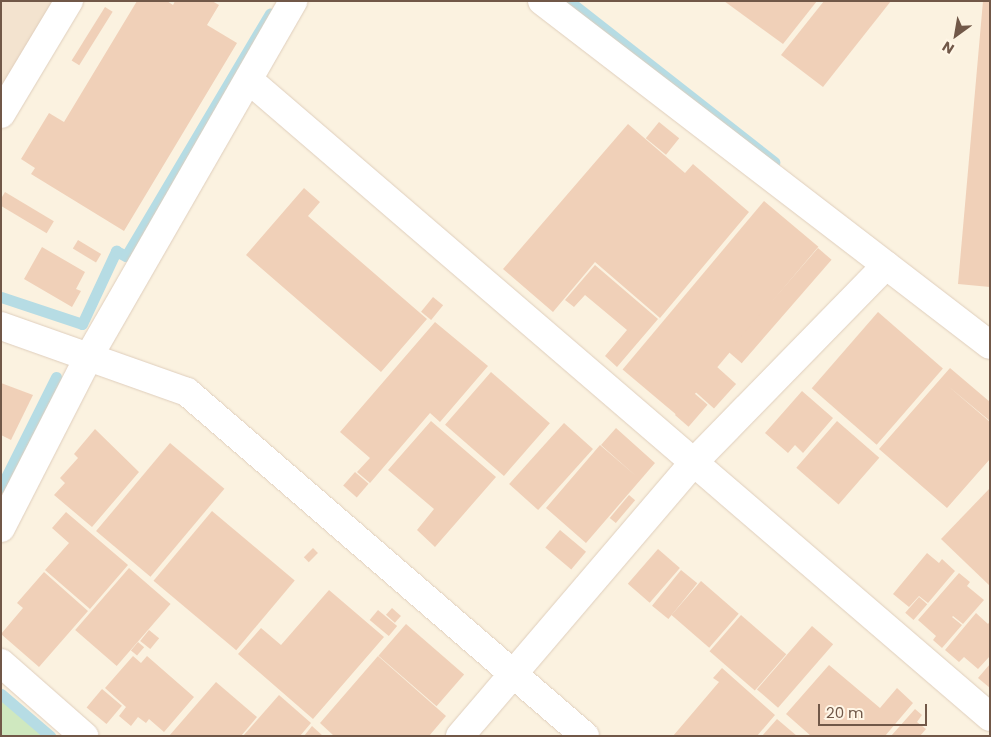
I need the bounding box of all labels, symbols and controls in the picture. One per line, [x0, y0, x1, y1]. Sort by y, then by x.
north arrow [931, 10, 981, 60]
text: N [938, 36, 958, 59]
scale bar [821, 694, 930, 726]
text: 20 m [826, 702, 864, 723]

